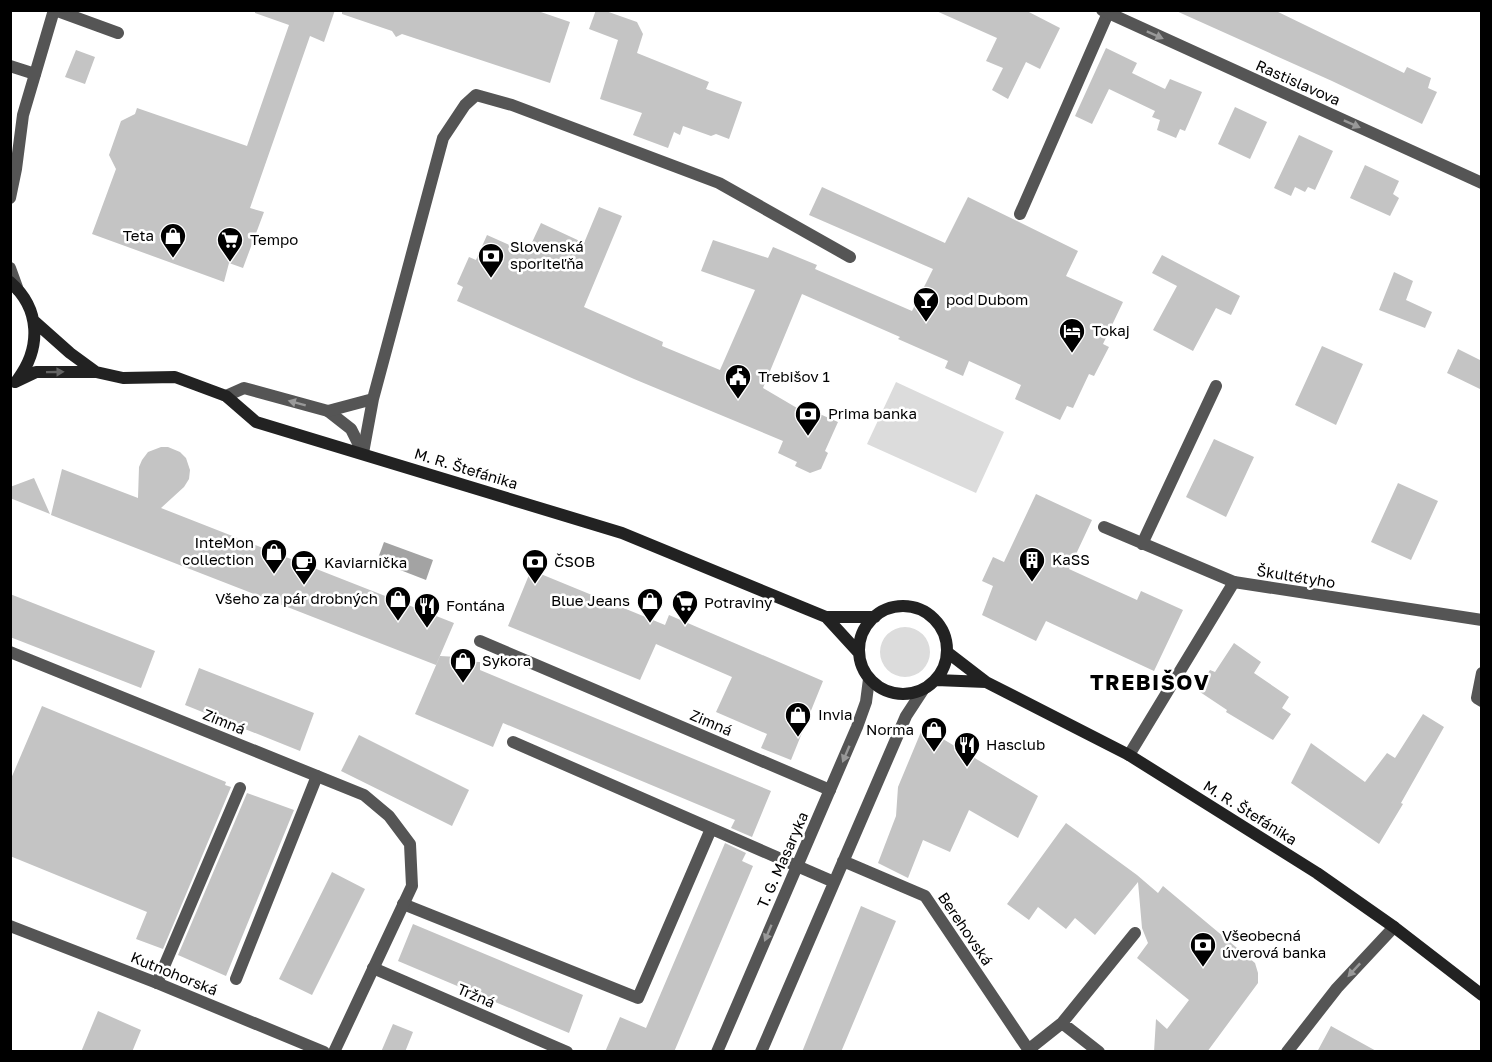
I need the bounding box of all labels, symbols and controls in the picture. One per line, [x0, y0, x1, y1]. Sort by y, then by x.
one-way arrow [1147, 30, 1164, 39]
street label: Rastislavova [1253, 55, 1343, 109]
one-way arrow [1343, 120, 1360, 129]
shop icon: Teta [158, 221, 188, 259]
supermarket icon: Tempo [215, 225, 245, 263]
place label: Teta [123, 226, 154, 244]
place label: Tempo [250, 230, 298, 248]
place label: Slovenská sporiteľňa [510, 237, 584, 272]
bank icon: Slovenská sporiteľňa [476, 241, 506, 279]
bar icon: pod Dubom [911, 285, 941, 323]
place label: pod Dubom [946, 290, 1028, 308]
hotel icon: Tokaj [1057, 316, 1087, 354]
place label: Tokaj [1092, 321, 1130, 339]
public building icon: Trebišov 1 [723, 362, 753, 400]
one-way arrow [45, 367, 64, 377]
place label: Trebišov 1 [758, 367, 830, 385]
one-way arrow [287, 398, 305, 407]
bank icon: Prima banka [793, 399, 823, 437]
place label: Prima banka [828, 404, 917, 422]
street label: M. R. Štefánika [412, 444, 520, 492]
place label: InteMon collection [182, 533, 254, 568]
shop icon: InteMon collection [259, 537, 289, 575]
building icon: KaSS [1017, 545, 1047, 583]
bank icon: ČSOB [520, 547, 550, 585]
cafe icon: Kaviarnička [289, 548, 319, 586]
place label: KaSS [1052, 550, 1090, 568]
place label: ČSOB [554, 552, 595, 570]
place label: Kaviarnička [324, 553, 407, 571]
street label: Škultétyho [1256, 561, 1337, 591]
shop icon: Všeho za pár drobných [383, 584, 413, 622]
shop icon: Blue Jeans [635, 586, 665, 624]
supermarket icon: Potraviny [670, 588, 700, 626]
place label: Všeho za pár drobných [215, 589, 378, 607]
restaurant icon: Fontána [412, 591, 442, 629]
place label: Blue Jeans [551, 591, 630, 609]
place label: Potraviny [704, 593, 773, 611]
place label: Fontána [446, 596, 505, 614]
shop icon: Sykora [448, 646, 478, 684]
place label: Sykora [482, 651, 531, 669]
district label: TREBIŠOV [1090, 669, 1210, 695]
shop icon: Invia [783, 700, 813, 738]
street label: Zimná [201, 704, 248, 738]
street label: Zimná [688, 705, 735, 739]
place label: Invia [818, 705, 853, 723]
shop icon: Norma [919, 715, 949, 753]
place label: Norma [866, 720, 914, 738]
restaurant icon: Hasclub [952, 730, 982, 768]
place label: Hasclub [986, 735, 1045, 753]
one-way arrow [841, 746, 850, 763]
street label: M. R. Štefánika [1200, 776, 1301, 848]
street label: T. G. Masaryka [753, 809, 811, 911]
street label: Berehovská [935, 888, 997, 968]
one-way arrow [763, 924, 772, 942]
place label: Všeobecná úverová banka [1222, 926, 1326, 961]
bank icon: Všeobecná úverová banka [1188, 930, 1218, 968]
street label: Kutnohorská [128, 947, 220, 999]
one-way arrow [1347, 962, 1361, 977]
street label: Tržná [455, 979, 498, 1011]

